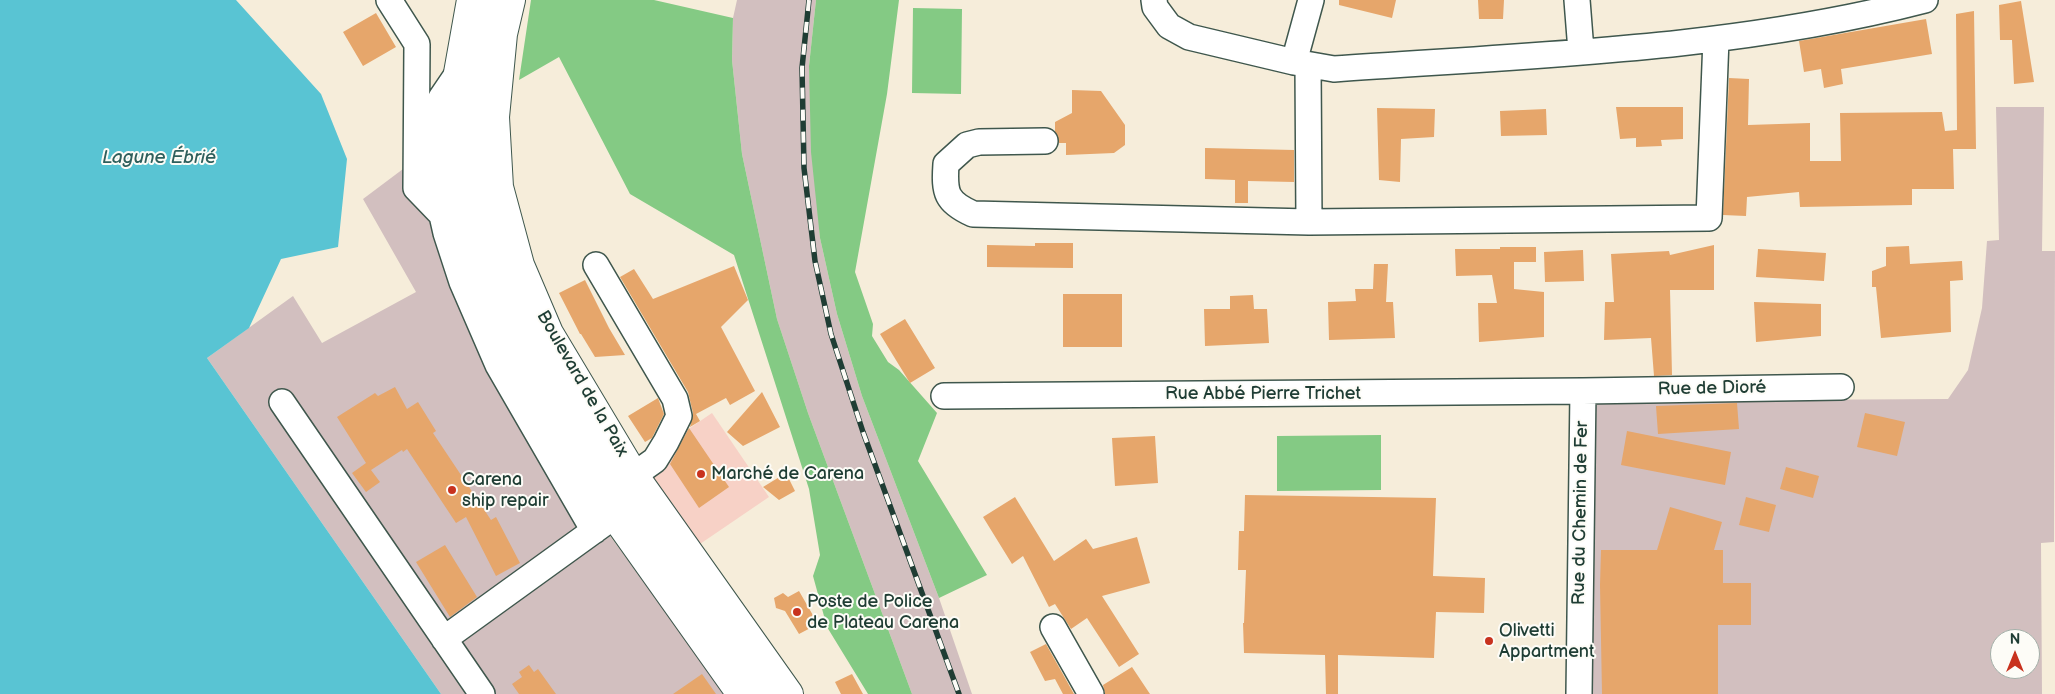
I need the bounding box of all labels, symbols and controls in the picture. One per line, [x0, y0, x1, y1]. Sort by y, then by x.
water label: Lagune Ébrié [102, 147, 216, 169]
street label: Boulevard de la Paix [531, 307, 633, 461]
street label: Rue de Dioré [1657, 377, 1767, 401]
street label: Rue Abbé Pierre Trichet [1165, 383, 1361, 405]
street label: Rue du Chemin de Fer [1569, 421, 1593, 605]
place label: Marché de Carena [711, 463, 864, 485]
marker: Marché de Carena [695, 468, 707, 480]
place label: Carena ship repair [462, 469, 549, 512]
marker: Carena ship repair [446, 484, 458, 496]
place label: Poste de Police de Plateau Carena [807, 591, 959, 634]
marker: Poste de Police de Plateau Carena [791, 606, 803, 618]
place label: Olivetti Appartment [1499, 620, 1595, 662]
north arrow [1990, 629, 2040, 679]
text: N [2010, 631, 2020, 648]
marker: Olivetti Appartment [1483, 635, 1495, 647]

